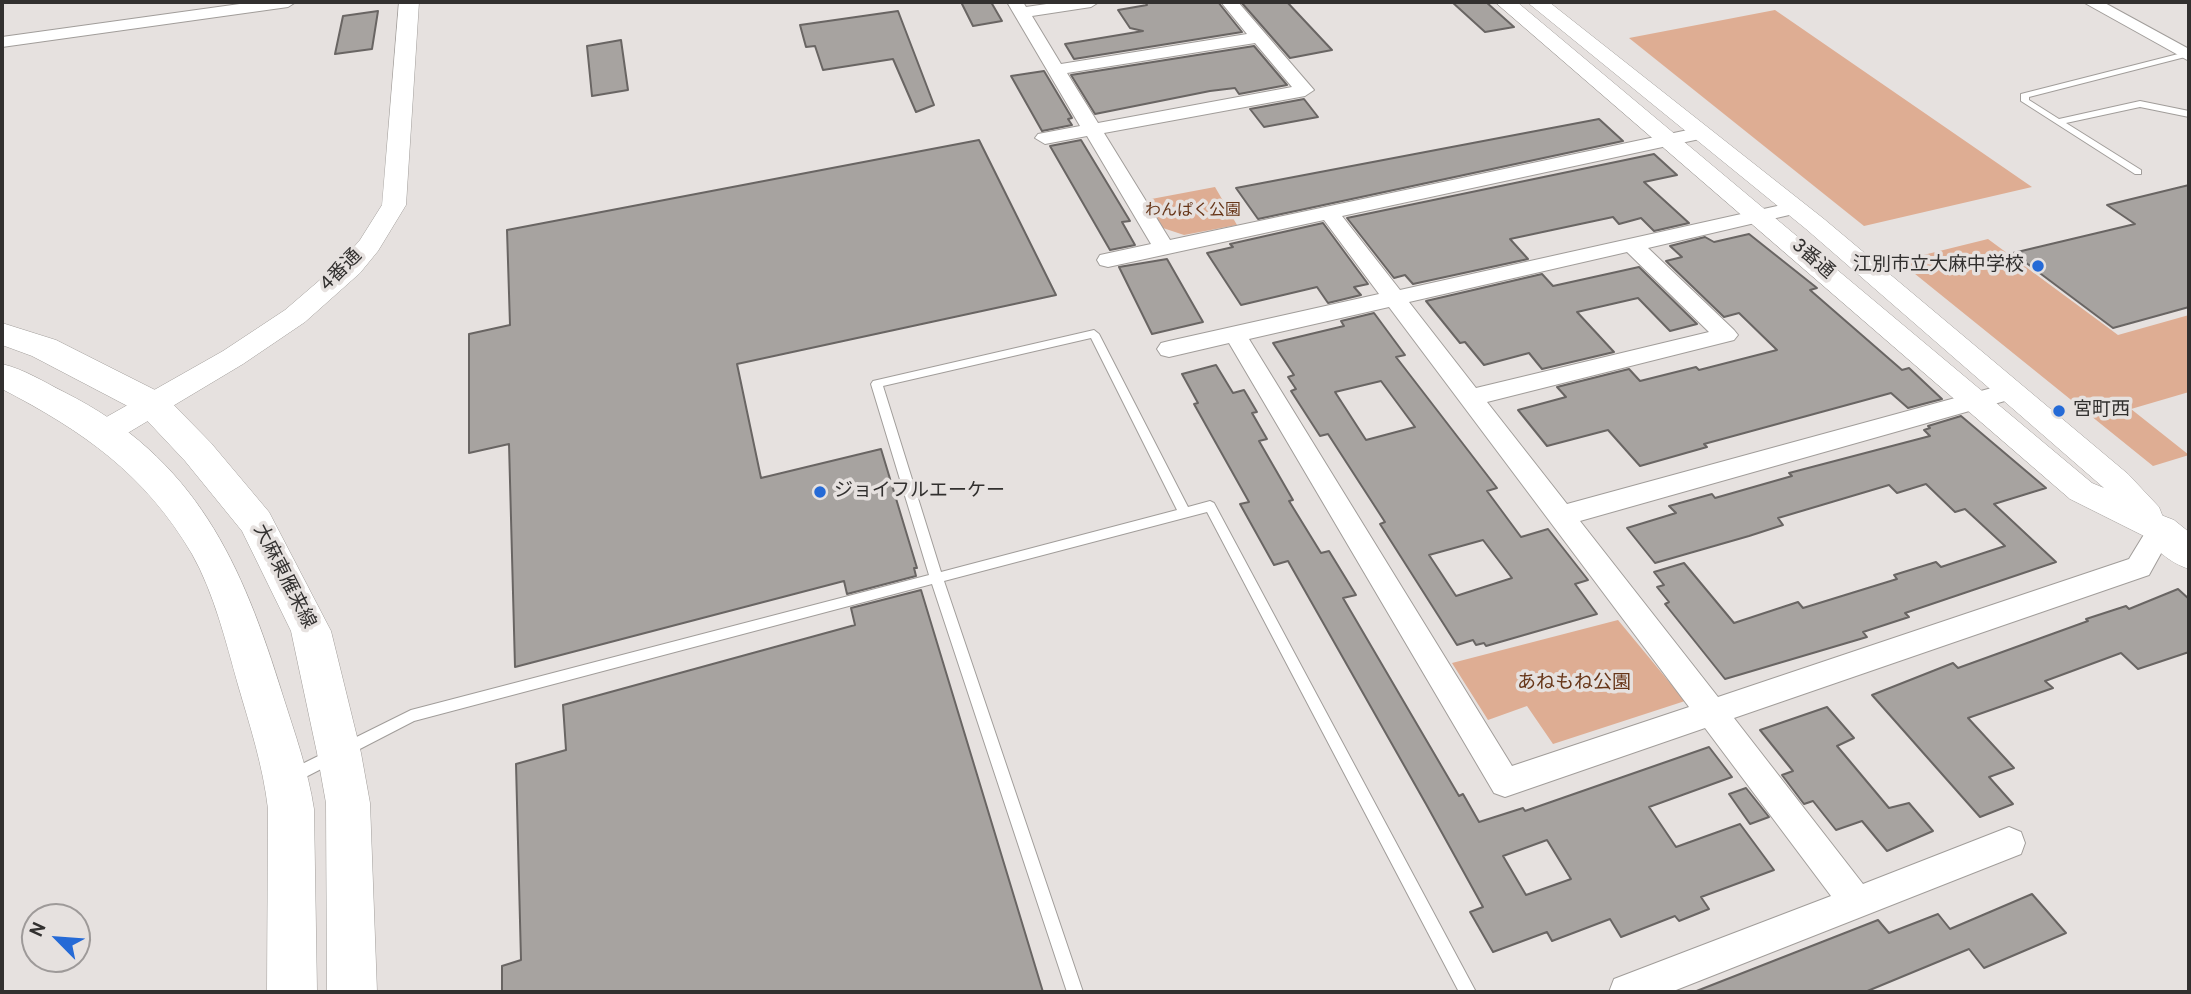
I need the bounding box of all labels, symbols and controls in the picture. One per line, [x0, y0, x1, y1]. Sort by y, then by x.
park label: わんぱく公園 [1145, 202, 1241, 222]
street label: 3番通 [1786, 235, 1838, 285]
street label: 4番通 [316, 245, 368, 297]
place label: 江別市立大麻中学校 [1853, 255, 2024, 277]
marker: 江別市立大麻中学校 [2030, 258, 2046, 274]
place label: 宮町西 [2073, 400, 2130, 422]
marker: 宮町西 [2051, 403, 2067, 419]
place label: ジョイフルエーケー [834, 481, 1005, 503]
marker: ジョイフルエーケー [812, 484, 828, 500]
street label: 大麻東雁来線 [247, 521, 319, 633]
park label: あねもね公園 [1517, 673, 1631, 695]
north arrow [21, 903, 91, 973]
text: N [25, 919, 53, 941]

